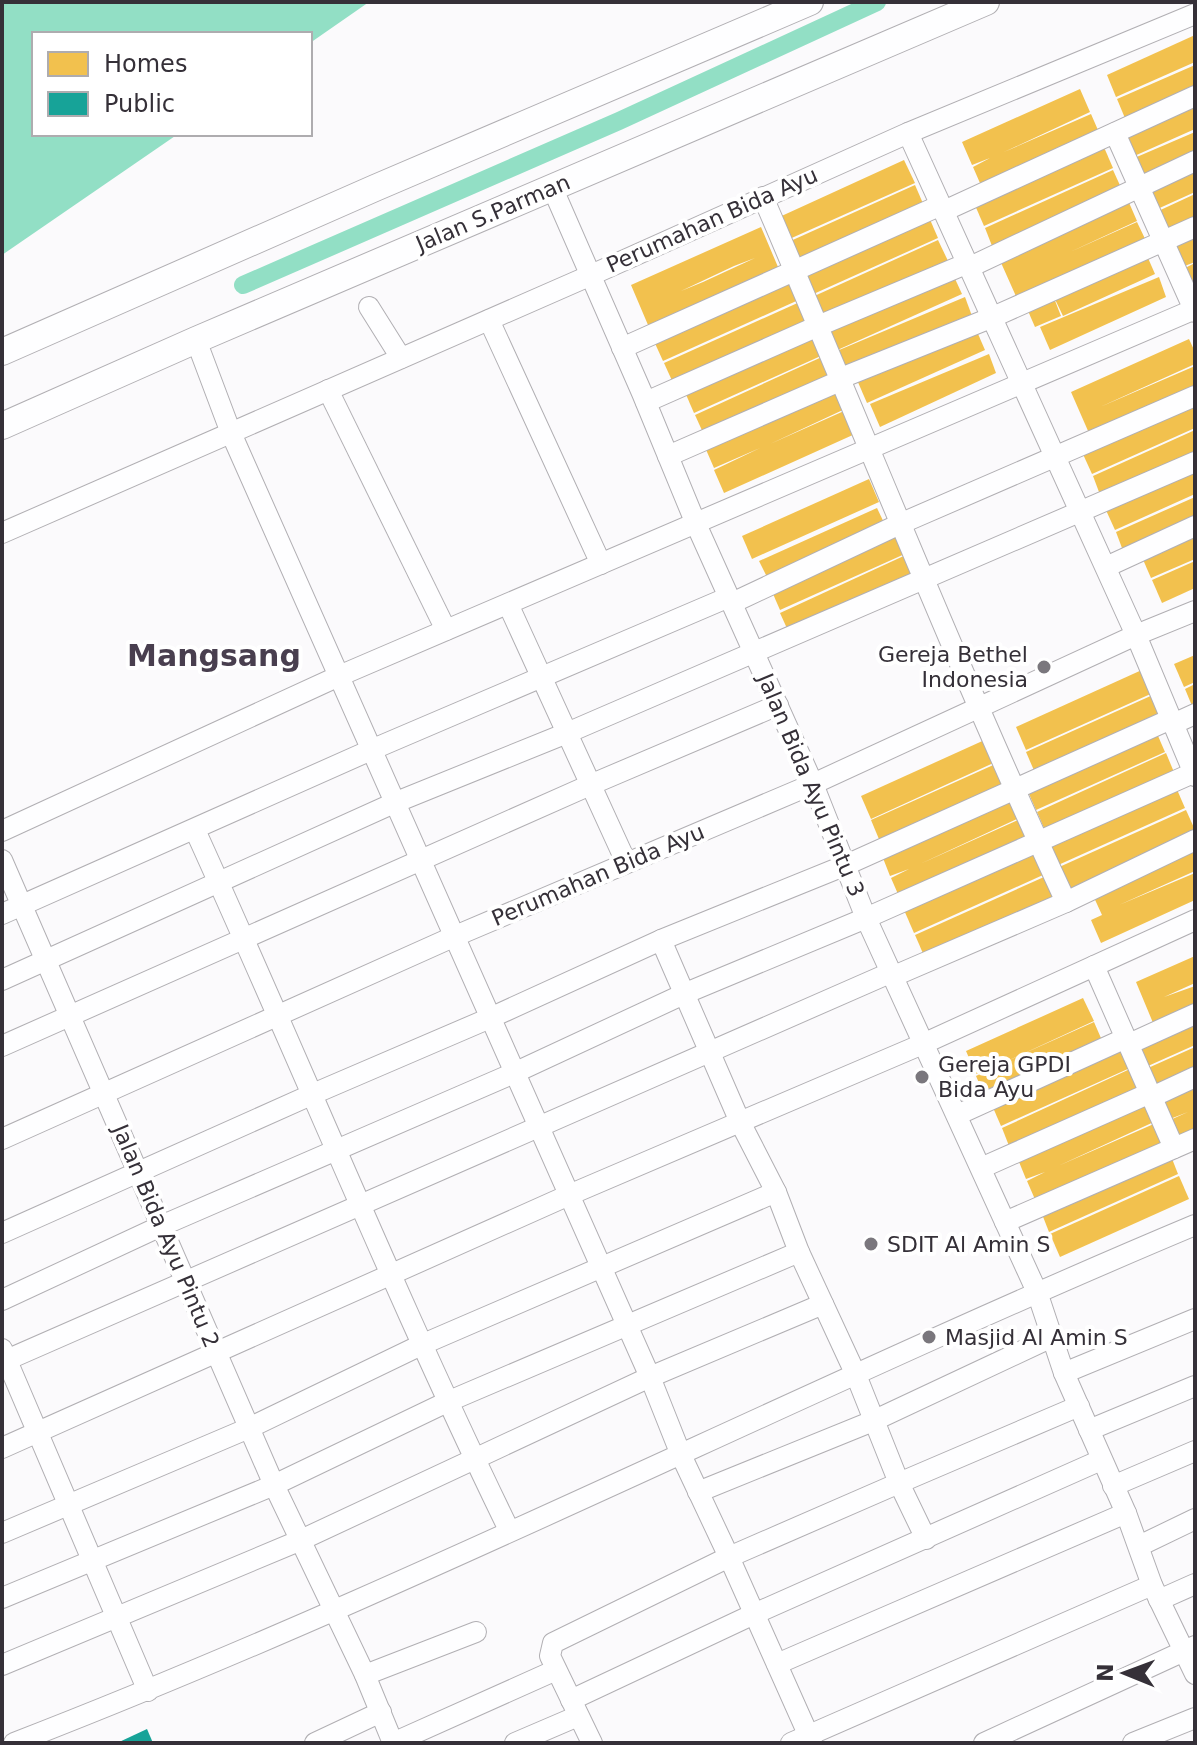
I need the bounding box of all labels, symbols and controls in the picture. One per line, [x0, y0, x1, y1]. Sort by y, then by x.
legend [32, 32, 312, 136]
text: Homes [104, 50, 187, 78]
text: Public [104, 90, 175, 118]
street label: Perumahan Bida Ayu [603, 162, 821, 278]
street label: Jalan S.Parman [410, 169, 574, 257]
district label: Mangsang [127, 638, 301, 673]
place label: Gereja Bethel Indonesia [878, 642, 1028, 692]
marker: Gereja Bethel Indonesia [1035, 658, 1053, 676]
street label: Jalan Bida Ayu Pintu 3 [752, 668, 869, 900]
street label: Perumahan Bida Ayu [488, 819, 708, 931]
place label: Gereja GPDI Bida Ayu [938, 1052, 1071, 1102]
marker: Gereja GPDI Bida Ayu [913, 1068, 931, 1086]
street label: Jalan Bida Ayu Pintu 2 [107, 1119, 224, 1351]
place label: SDIT Al Amin S [887, 1232, 1050, 1257]
marker: SDIT Al Amin S [862, 1235, 880, 1253]
place label: Masjid Al Amin S [945, 1325, 1128, 1350]
marker: Masjid Al Amin S [920, 1328, 938, 1346]
north arrow [1085, 1633, 1165, 1713]
text: N [1093, 1663, 1118, 1682]

